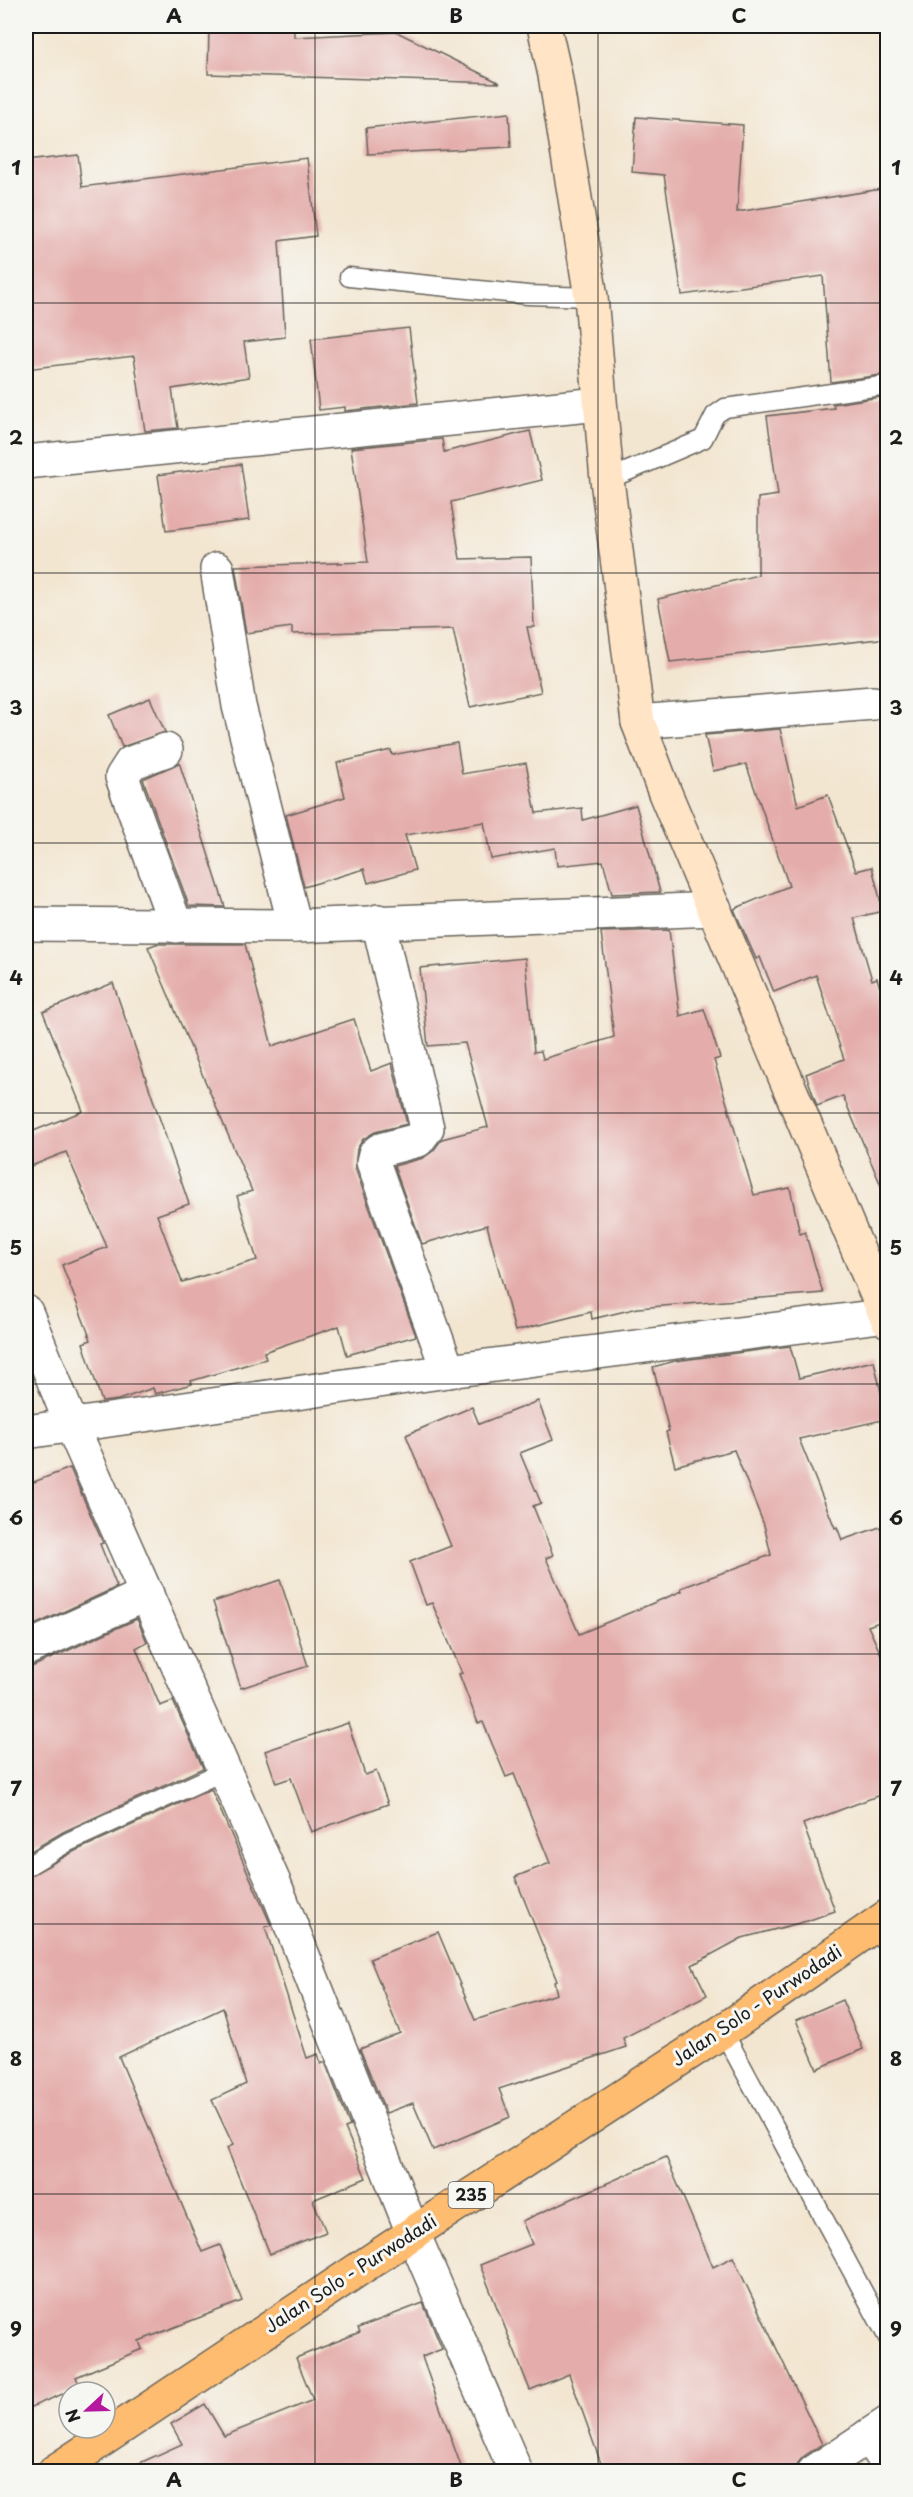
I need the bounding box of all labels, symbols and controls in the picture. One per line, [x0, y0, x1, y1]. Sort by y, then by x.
text: A [166, 0, 182, 30]
text: B [449, 0, 463, 30]
text: C [731, 0, 747, 30]
text: 1 [11, 152, 21, 182]
text: 1 [891, 152, 901, 182]
text: 2 [9, 422, 23, 452]
text: 2 [889, 422, 903, 452]
text: 3 [9, 692, 23, 722]
text: 3 [889, 692, 903, 722]
text: 4 [9, 962, 23, 992]
text: 4 [889, 962, 903, 992]
text: 5 [10, 1232, 22, 1262]
text: 5 [890, 1232, 902, 1262]
text: 6 [9, 1502, 23, 1532]
text: 6 [889, 1502, 903, 1532]
text: 7 [10, 1773, 22, 1803]
text: 7 [890, 1773, 902, 1803]
street label: Jalan Solo - Purwodadi [665, 1937, 847, 2072]
text: 8 [10, 2043, 22, 2073]
text: 8 [890, 2043, 902, 2073]
road number: 235 [448, 2182, 494, 2208]
street label: Jalan Solo - Purwodadi [259, 2207, 442, 2339]
text: 9 [10, 2313, 22, 2343]
text: 9 [890, 2313, 902, 2343]
north arrow [57, 2380, 117, 2440]
text: N [59, 2406, 86, 2426]
text: A [166, 2464, 182, 2494]
text: B [449, 2464, 463, 2494]
text: C [731, 2464, 747, 2494]

